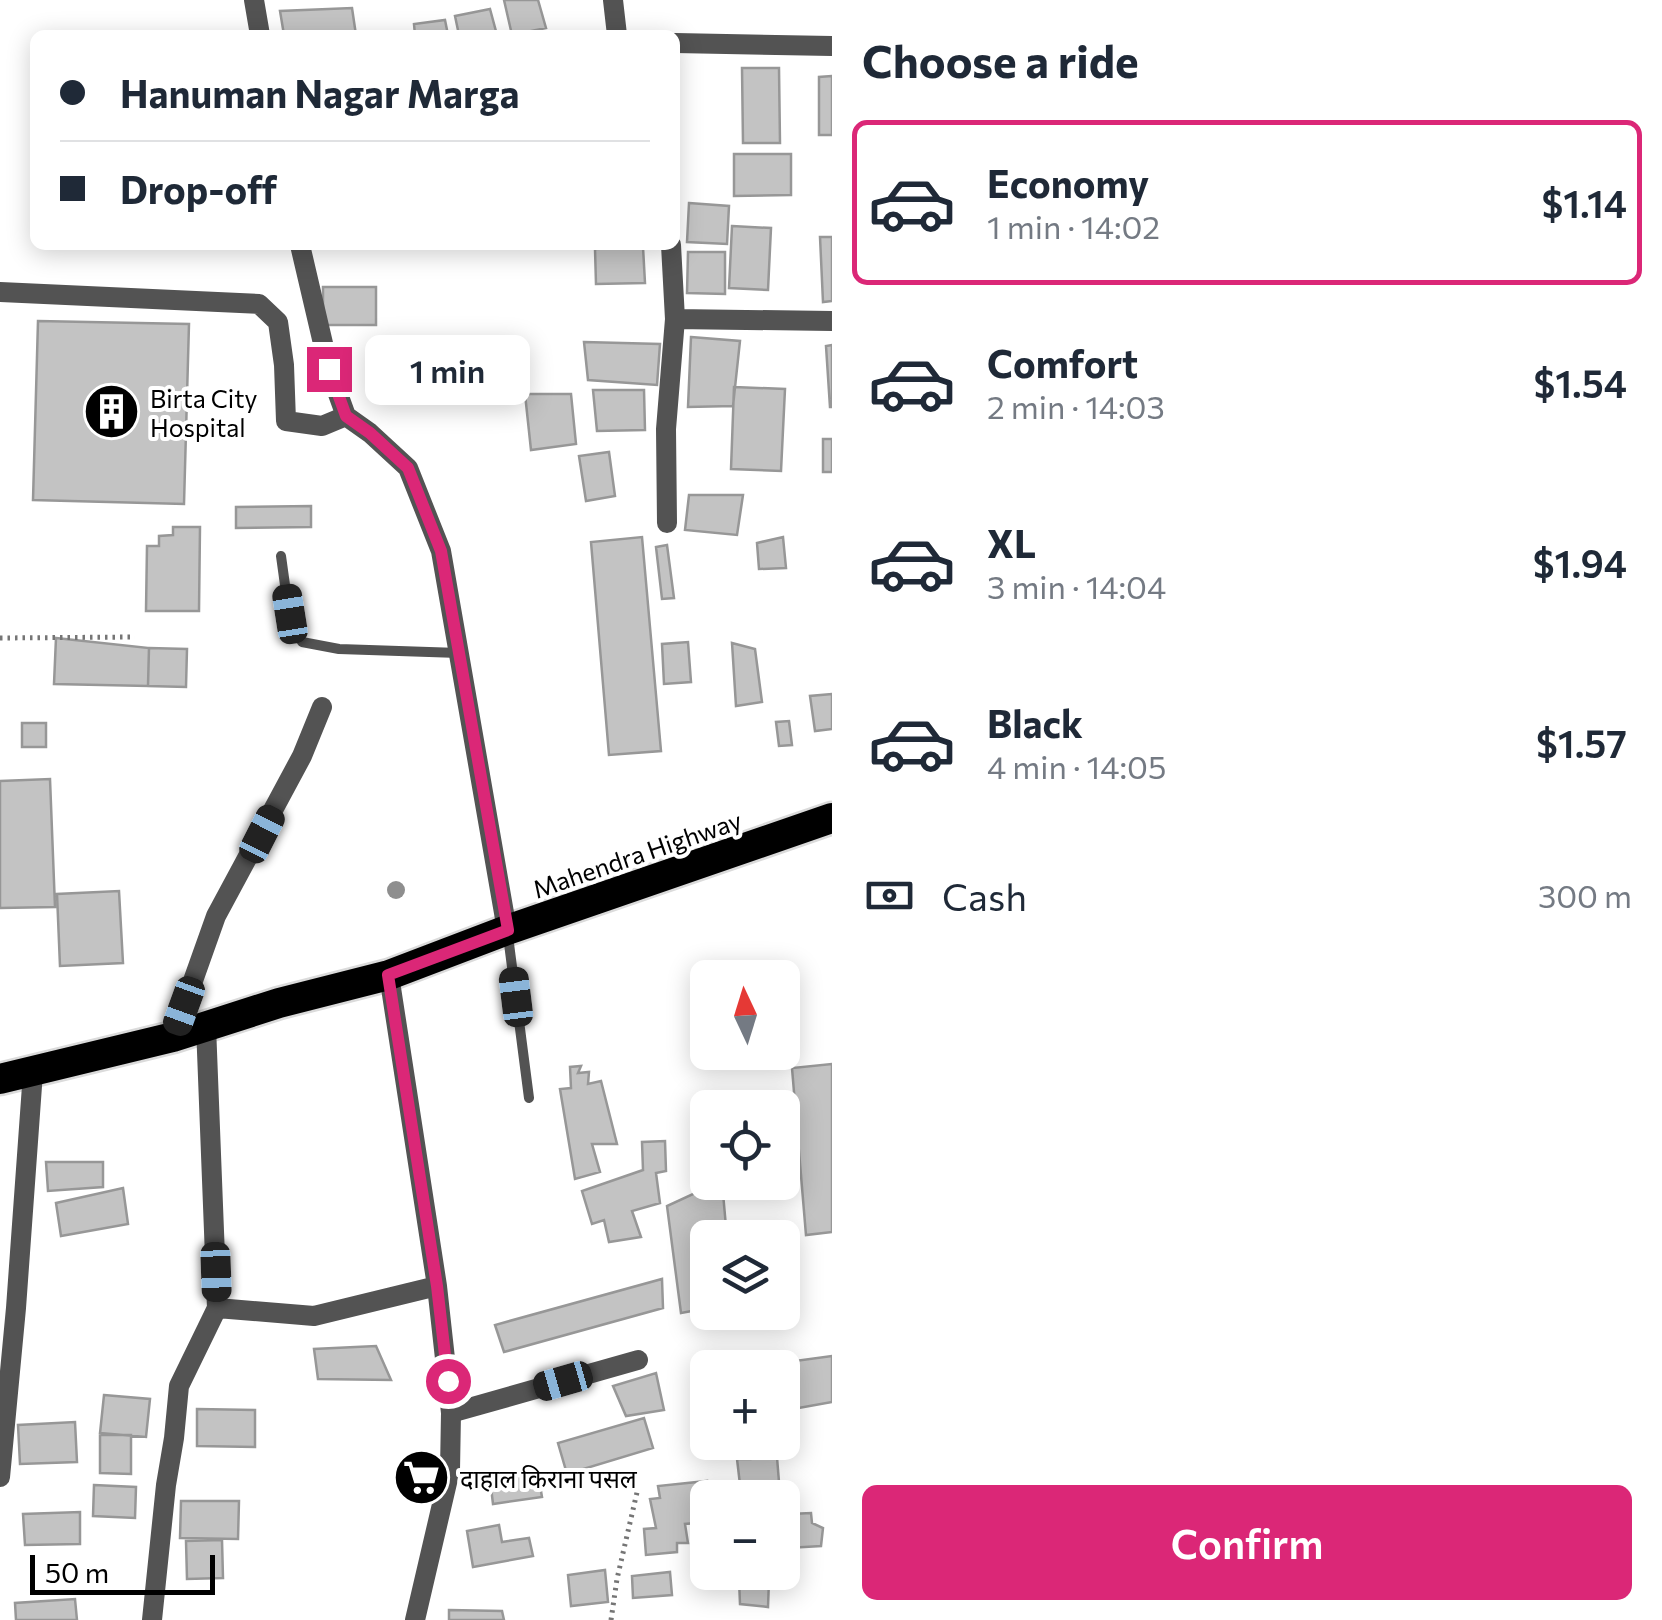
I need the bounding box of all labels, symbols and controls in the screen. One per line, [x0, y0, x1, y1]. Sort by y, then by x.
text: Choose a ride [862, 32, 1139, 87]
text: Hanuman Nagar Marga [120, 69, 520, 116]
icon: car [867, 158, 957, 248]
text: Economy [987, 159, 1149, 206]
text: Drop-off [120, 165, 277, 212]
text: $1.14 [1542, 179, 1627, 226]
text: 1 min · 14:02 [987, 206, 1160, 246]
callout: 1 min [364, 334, 529, 404]
icon: car [867, 338, 957, 428]
text: Comfort [987, 339, 1138, 386]
route end [307, 347, 352, 392]
text: 1 min [410, 350, 485, 390]
text: $1.54 [1534, 359, 1627, 406]
building icon: Birta City Hospital [81, 382, 141, 442]
place label: Birta City Hospital [150, 383, 257, 442]
text: 2 min · 14:03 [987, 386, 1165, 426]
icon: car [867, 518, 957, 608]
text: XL [987, 519, 1036, 566]
text: $1.94 [1533, 539, 1627, 586]
text: 3 min · 14:04 [987, 566, 1166, 606]
car [270, 582, 310, 646]
icon: car [867, 698, 957, 788]
text: Black [987, 699, 1083, 746]
text: $1.57 [1536, 719, 1627, 766]
text: 4 min · 14:05 [987, 746, 1166, 786]
car [235, 800, 289, 868]
street label: Mahendra Highway [529, 804, 745, 904]
icon: cash [862, 868, 917, 923]
text: Cash [942, 872, 1027, 919]
text: 300 m [1538, 875, 1632, 915]
north arrow [690, 960, 800, 1070]
map controls [690, 960, 800, 1590]
car [497, 965, 535, 1029]
car [160, 973, 208, 1039]
button: locate [690, 1090, 800, 1200]
button: layers [690, 1220, 800, 1330]
car [200, 1241, 232, 1303]
button: + [690, 1350, 800, 1460]
car [530, 1358, 596, 1404]
route start [426, 1359, 471, 1404]
supermarket icon: दाहाल किराना पसल [391, 1448, 451, 1508]
place label: दाहाल किराना पसल [460, 1463, 638, 1493]
button: − [690, 1480, 800, 1590]
button: Confirm [862, 1485, 1632, 1600]
scale bar [30, 1550, 215, 1594]
text: 50 m [45, 1555, 109, 1589]

